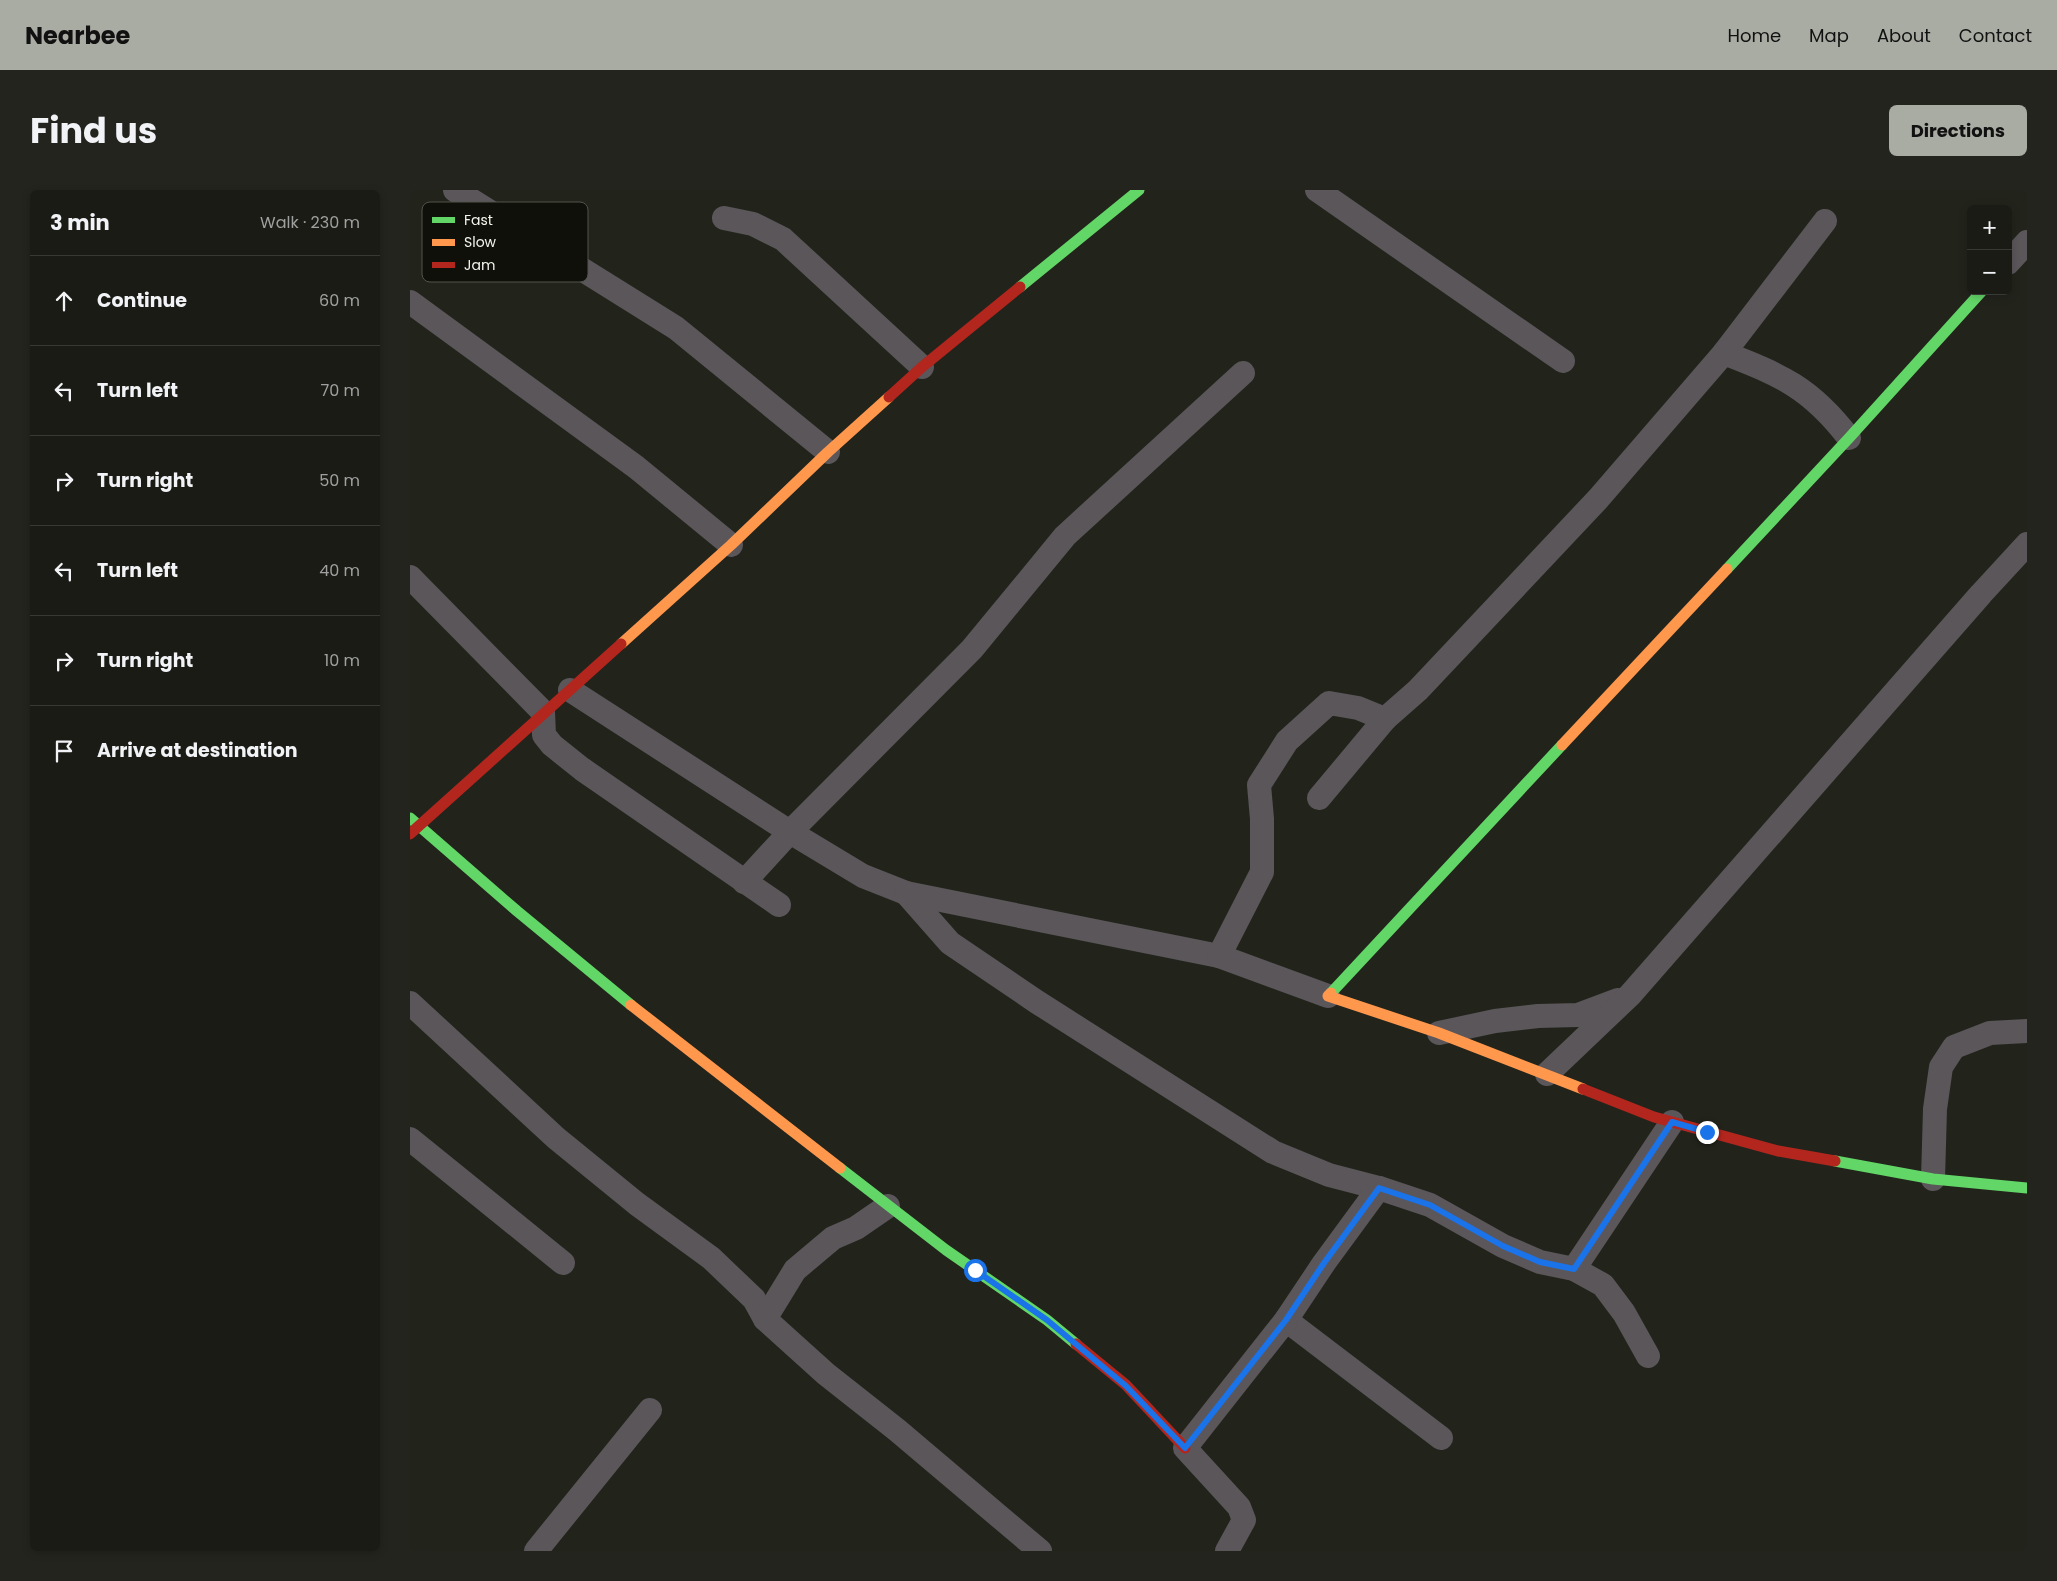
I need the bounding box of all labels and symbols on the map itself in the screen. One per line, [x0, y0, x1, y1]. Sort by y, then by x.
legend [422, 202, 588, 282]
text: Fast [464, 210, 493, 230]
text: Slow [464, 232, 497, 252]
text: Jam [464, 255, 495, 275]
route end [1696, 1121, 1719, 1144]
route start [964, 1259, 987, 1282]

